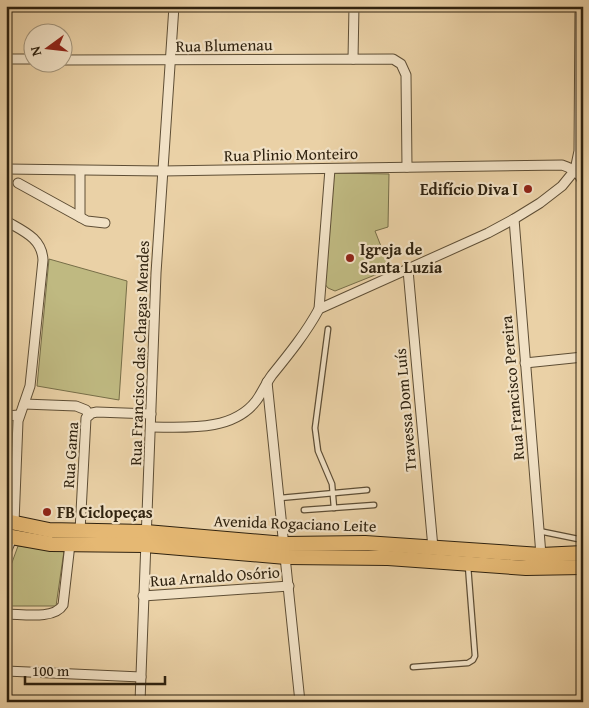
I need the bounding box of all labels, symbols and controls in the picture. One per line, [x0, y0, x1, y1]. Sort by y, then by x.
north arrow [22, 22, 72, 72]
street label: Rua Blumenau [175, 32, 273, 58]
text: N [24, 44, 46, 58]
street label: Rua Plinio Monteiro [224, 141, 358, 167]
place label: Edifício Diva I [420, 177, 518, 201]
marker: Edifício Diva I [522, 183, 534, 195]
place label: Igreja de Santa Luzia [360, 237, 443, 279]
street label: Rua Francisco das Chagas Mendes [123, 240, 155, 466]
marker: Igreja de Santa Luzia [344, 252, 356, 264]
street label: Rua Francisco Pereira [494, 314, 530, 461]
street label: Travessa Dom Luís [388, 347, 422, 473]
street label: Rua Gama [56, 421, 84, 489]
place label: FB Ciclopeças [57, 500, 153, 524]
marker: FB Ciclopeças [41, 506, 53, 518]
street label: Avenida Rogaciano Leite [213, 508, 377, 538]
street label: Rua Arnaldo Osório [149, 559, 281, 593]
scale bar [25, 653, 165, 685]
text: 100 m [32, 660, 70, 681]

